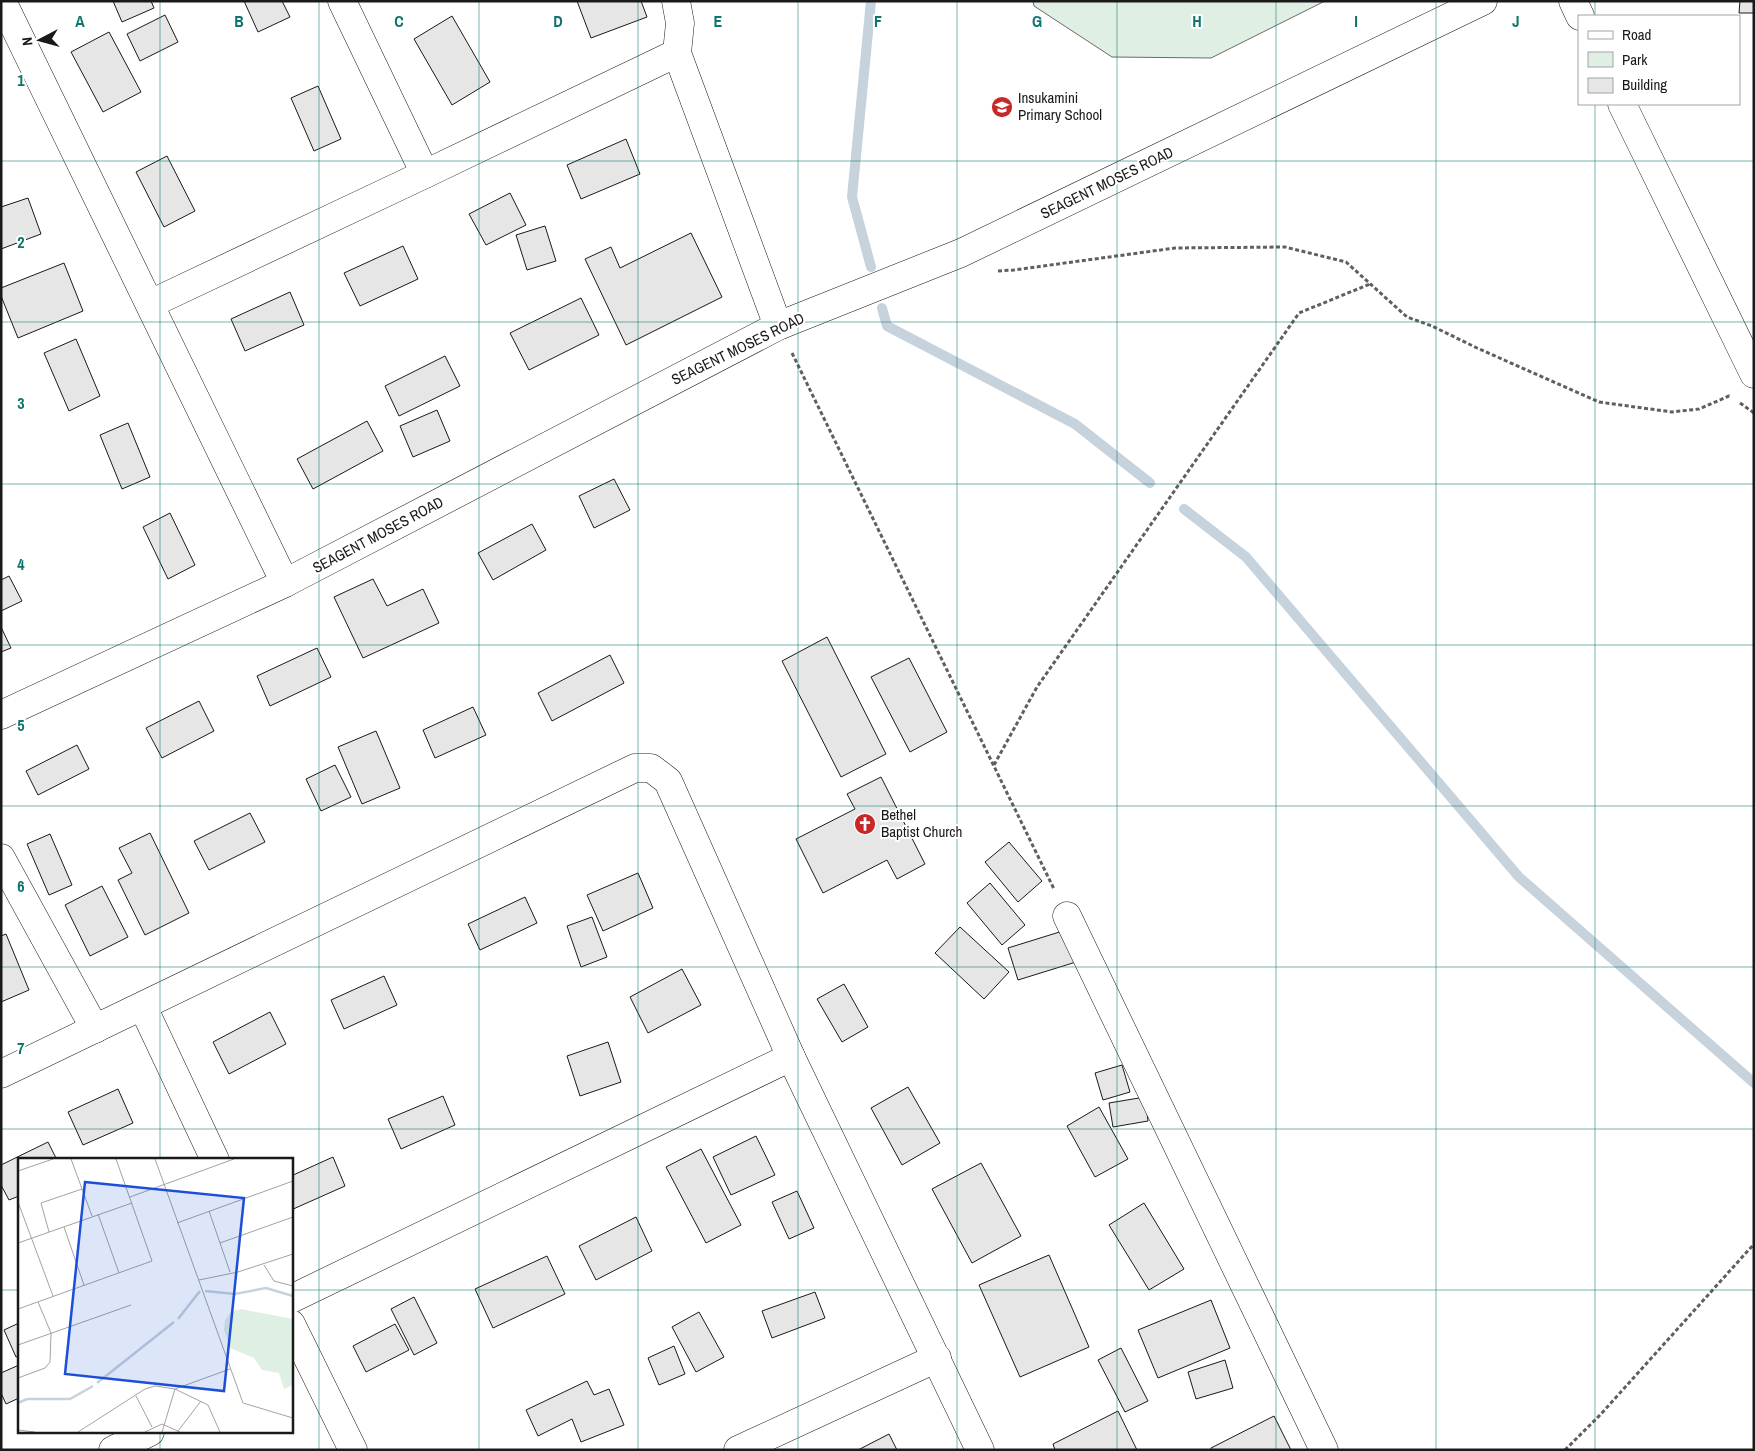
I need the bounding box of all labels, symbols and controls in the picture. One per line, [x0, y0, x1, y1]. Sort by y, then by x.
text: A [75, 10, 85, 32]
text: B [234, 10, 244, 32]
text: C [394, 10, 404, 32]
text: D [553, 10, 563, 32]
text: E [714, 10, 723, 32]
text: F [874, 10, 882, 32]
text: G [1032, 10, 1042, 32]
text: H [1192, 10, 1202, 32]
text: I [1354, 10, 1358, 32]
text: J [1512, 10, 1520, 32]
north arrow [15, 15, 65, 65]
legend [1578, 15, 1740, 105]
text: Road [1622, 24, 1651, 45]
text: N [18, 36, 36, 46]
text: Park [1622, 49, 1648, 70]
text: 1 [17, 69, 25, 91]
text: Building [1622, 74, 1667, 95]
place label: Insukamini Primary School [1018, 87, 1102, 125]
school or university icon: Insukamini Primary School [990, 95, 1014, 119]
street label: SEAGENT MOSES ROAD [1037, 141, 1177, 224]
text: 2 [17, 231, 25, 253]
street label: SEAGENT MOSES ROAD [668, 307, 808, 390]
text: 3 [17, 392, 25, 414]
street label: SEAGENT MOSES ROAD [309, 491, 447, 578]
text: 4 [17, 553, 25, 575]
text: 5 [17, 714, 25, 736]
place label: Bethel Baptist Church [881, 804, 962, 842]
church icon: Bethel Baptist Church [853, 812, 877, 836]
text: 6 [17, 875, 25, 897]
text: 7 [17, 1037, 25, 1059]
inset map [18, 1158, 292, 1434]

